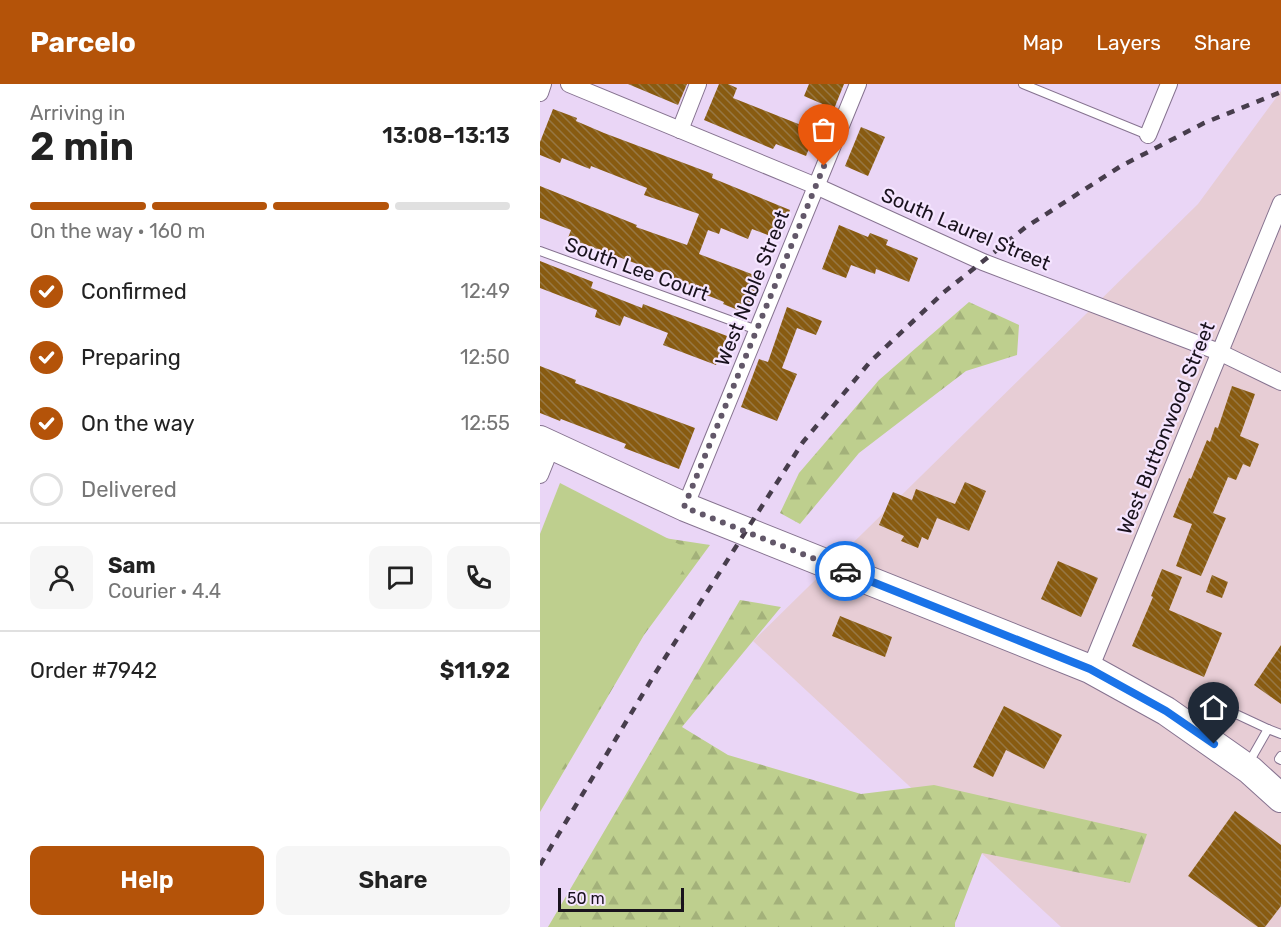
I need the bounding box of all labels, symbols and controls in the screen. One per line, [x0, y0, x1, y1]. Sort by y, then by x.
text: Parcelo [30, 26, 136, 59]
text: Map [1022, 30, 1063, 55]
text: Layers [1096, 30, 1161, 55]
text: Share [1194, 30, 1251, 55]
text: Arriving in [30, 101, 125, 125]
pin [798, 104, 849, 166]
icon: bag [807, 113, 840, 146]
text: 13:08–13:13 [382, 122, 510, 149]
text: 2 min [30, 124, 134, 170]
street label: South Laurel Street [878, 183, 1054, 276]
street label: West Noble Street [710, 206, 794, 369]
text: On the way · 160 m [30, 219, 205, 243]
street label: South Lee Court [562, 232, 712, 306]
icon: check [30, 275, 63, 308]
text: Confirmed [81, 278, 187, 305]
text: 12:49 [460, 279, 510, 303]
street label: West Buttonwood Street [1112, 318, 1220, 538]
icon: check [30, 341, 63, 374]
text: Preparing [81, 344, 181, 371]
text: 12:50 [460, 345, 510, 369]
icon: check [30, 407, 63, 440]
text: On the way [81, 410, 195, 437]
text: 12:55 [461, 411, 510, 435]
text: Delivered [81, 476, 177, 503]
courier [815, 541, 875, 601]
button: person [30, 546, 93, 609]
button: chat [369, 546, 432, 609]
button: phone [447, 546, 510, 609]
text: Sam [108, 552, 156, 579]
icon: car [829, 555, 862, 588]
text: Courier · 4.4 [108, 579, 221, 603]
text: Order #7942 [30, 657, 157, 684]
text: $11.92 [440, 657, 510, 684]
pin [1188, 682, 1239, 744]
icon: home [1197, 691, 1230, 724]
button: Help [30, 846, 264, 915]
button: Share [276, 846, 510, 915]
scale bar [558, 885, 684, 912]
text: 50 m [567, 889, 605, 908]

